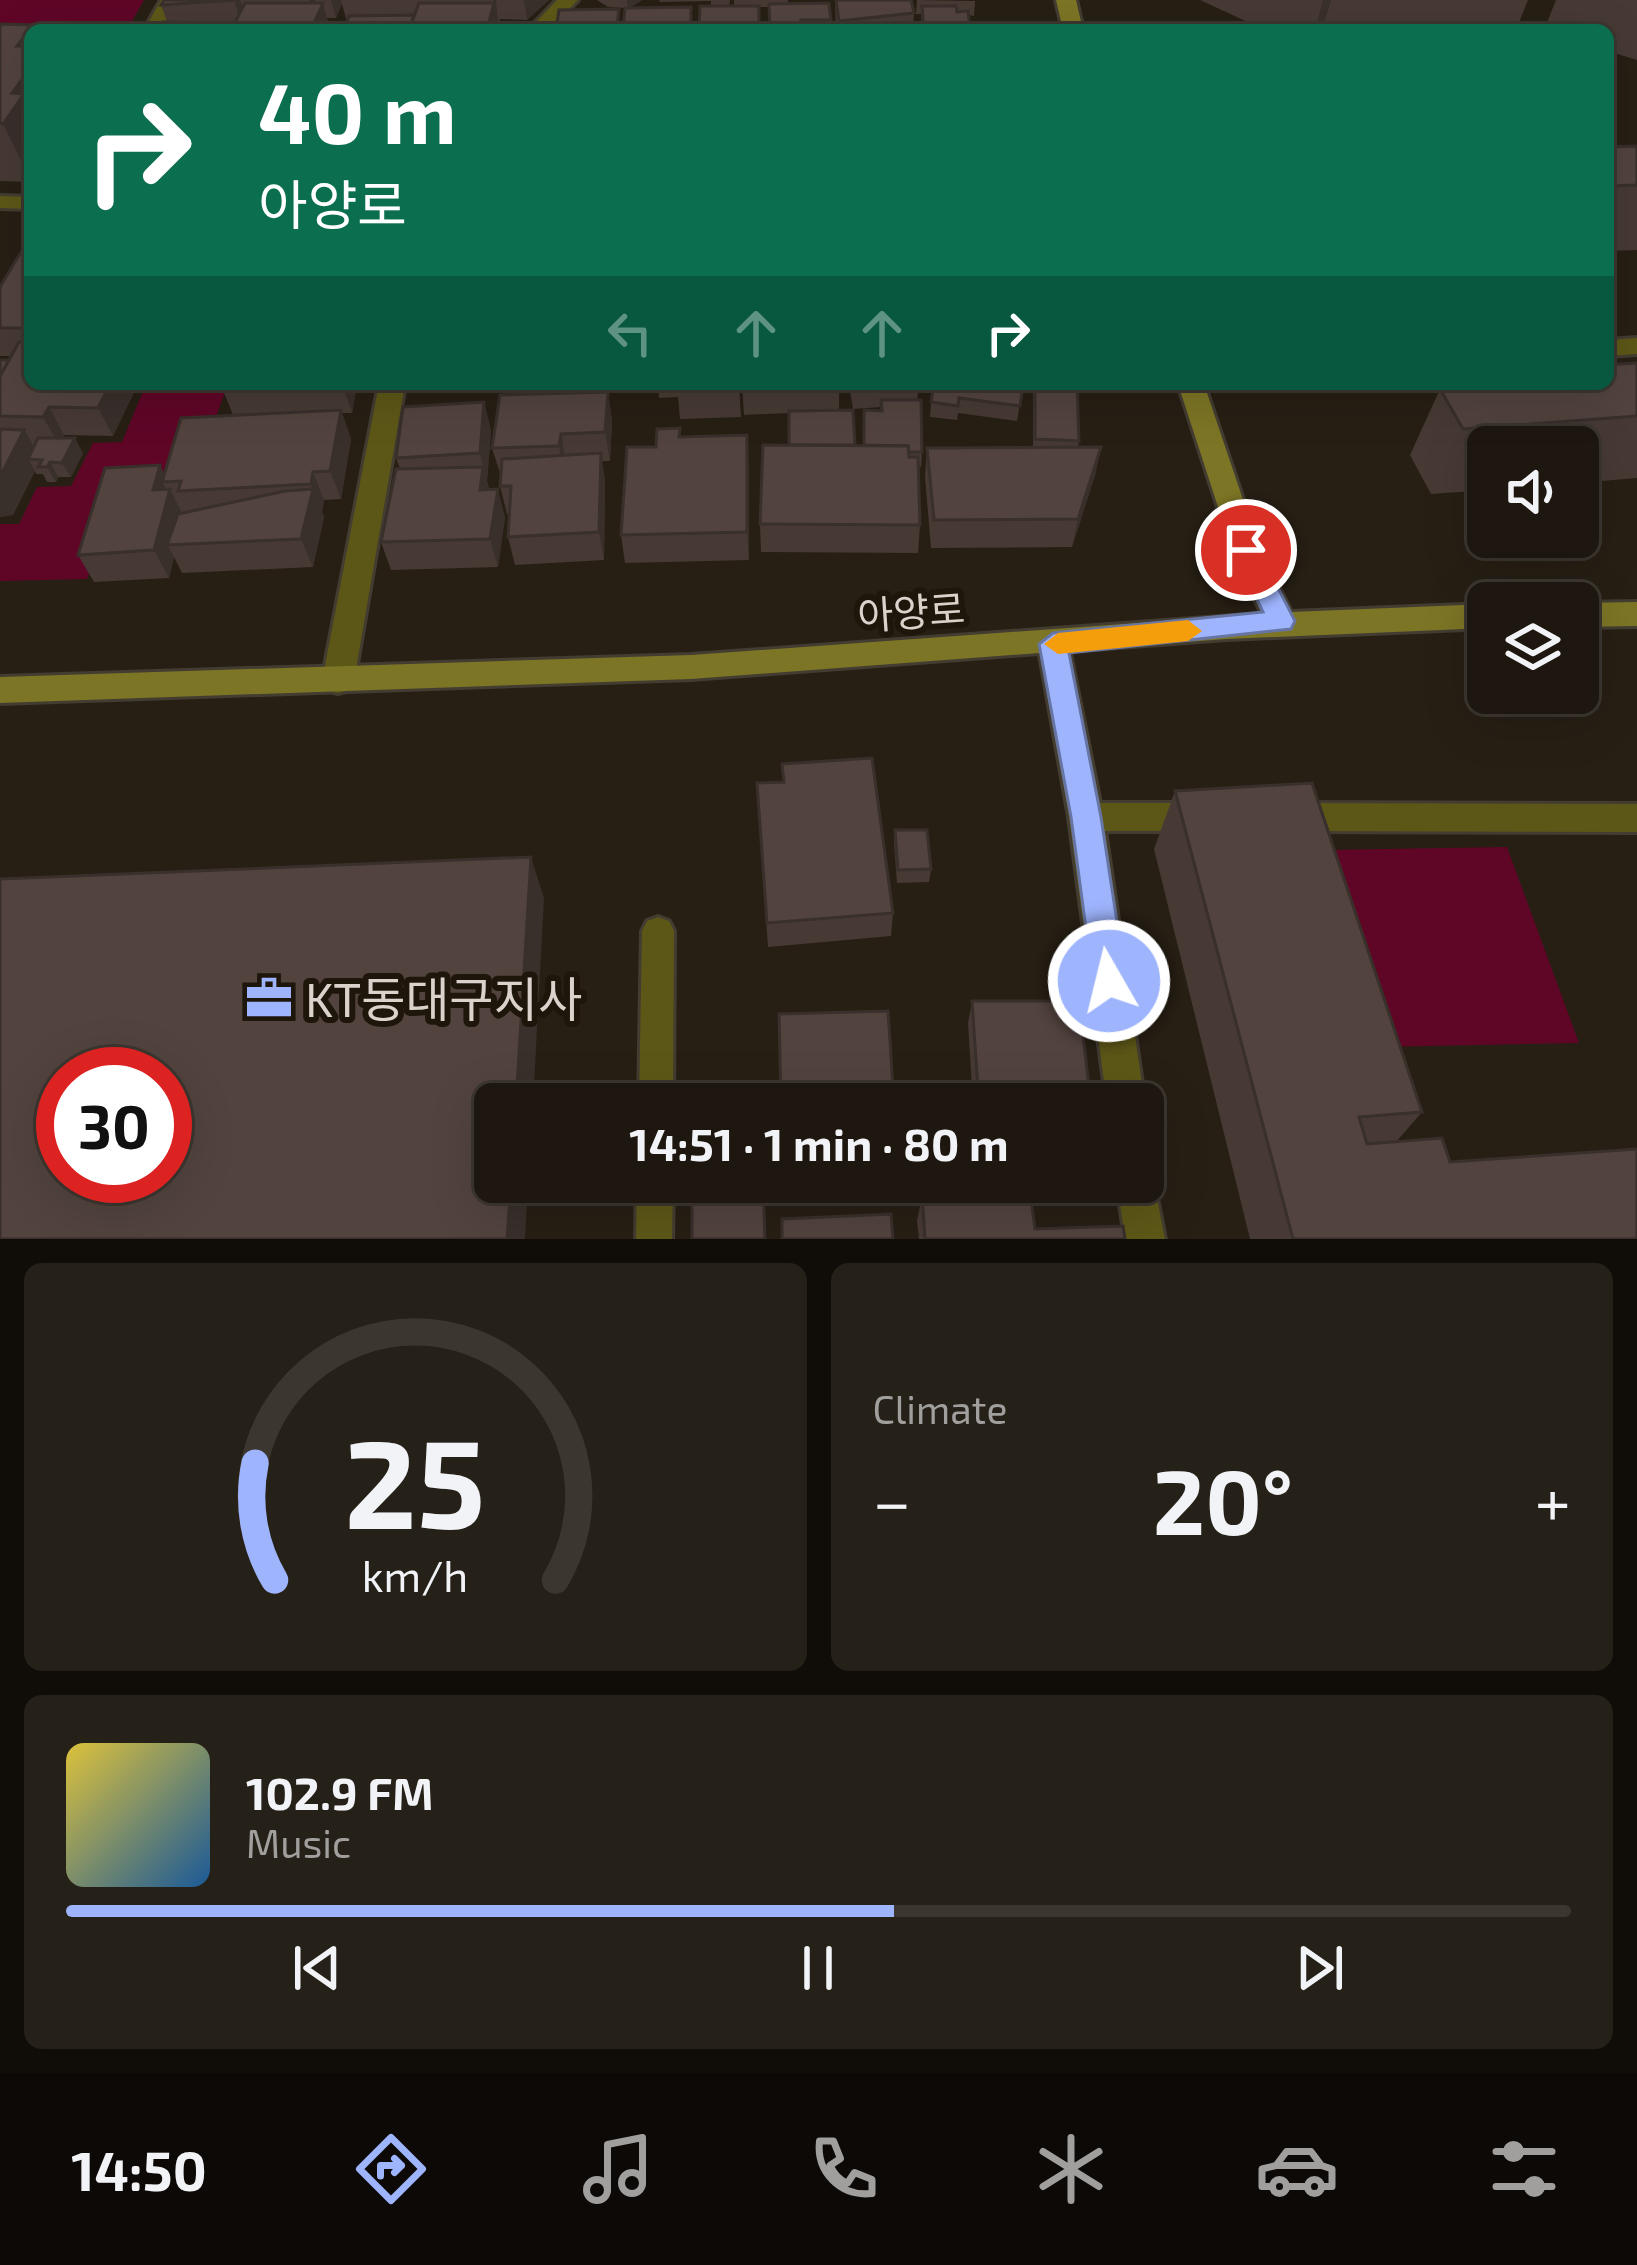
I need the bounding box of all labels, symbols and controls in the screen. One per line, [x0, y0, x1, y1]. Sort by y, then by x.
text: 40 m [258, 60, 457, 161]
icon: right [60, 72, 216, 228]
text: 아양로 [258, 171, 407, 236]
icon: left [597, 300, 663, 366]
icon: ahead [723, 300, 789, 366]
icon: ahead [849, 300, 915, 366]
icon: right [975, 300, 1041, 366]
map controls [1467, 426, 1599, 714]
button: sound [1467, 426, 1599, 558]
pin [1195, 499, 1297, 601]
icon: arrive [1213, 517, 1279, 583]
button: layers [1467, 582, 1599, 714]
street label: 아양로 [856, 584, 966, 638]
position arrow [1046, 918, 1172, 1044]
place label: KT동대구지사 [305, 969, 582, 1027]
office icon: KT동대구지사 [244, 973, 294, 1023]
speed limit sign: 30 [36, 1047, 192, 1203]
text: 14:51 · 1 min · 80 m [629, 1116, 1009, 1170]
text: Climate [873, 1385, 1007, 1432]
text: 25 [345, 1404, 486, 1554]
text: 20° [1153, 1445, 1293, 1553]
text: − [873, 1460, 911, 1539]
text: + [1535, 1460, 1571, 1539]
text: km/h [362, 1549, 468, 1601]
text: 102.9 FM [246, 1765, 433, 1819]
text: Music [246, 1819, 351, 1866]
icon: previous [284, 1935, 350, 2001]
icon: pause [785, 1935, 851, 2001]
icon: next [1287, 1935, 1353, 2001]
icon: directions [349, 2127, 433, 2211]
icon: music [576, 2127, 660, 2211]
icon: phone [802, 2127, 886, 2211]
icon: climate [1029, 2127, 1113, 2211]
icon: car [1255, 2127, 1339, 2211]
icon: filters [1482, 2127, 1566, 2211]
text: 14:50 [71, 2137, 207, 2202]

